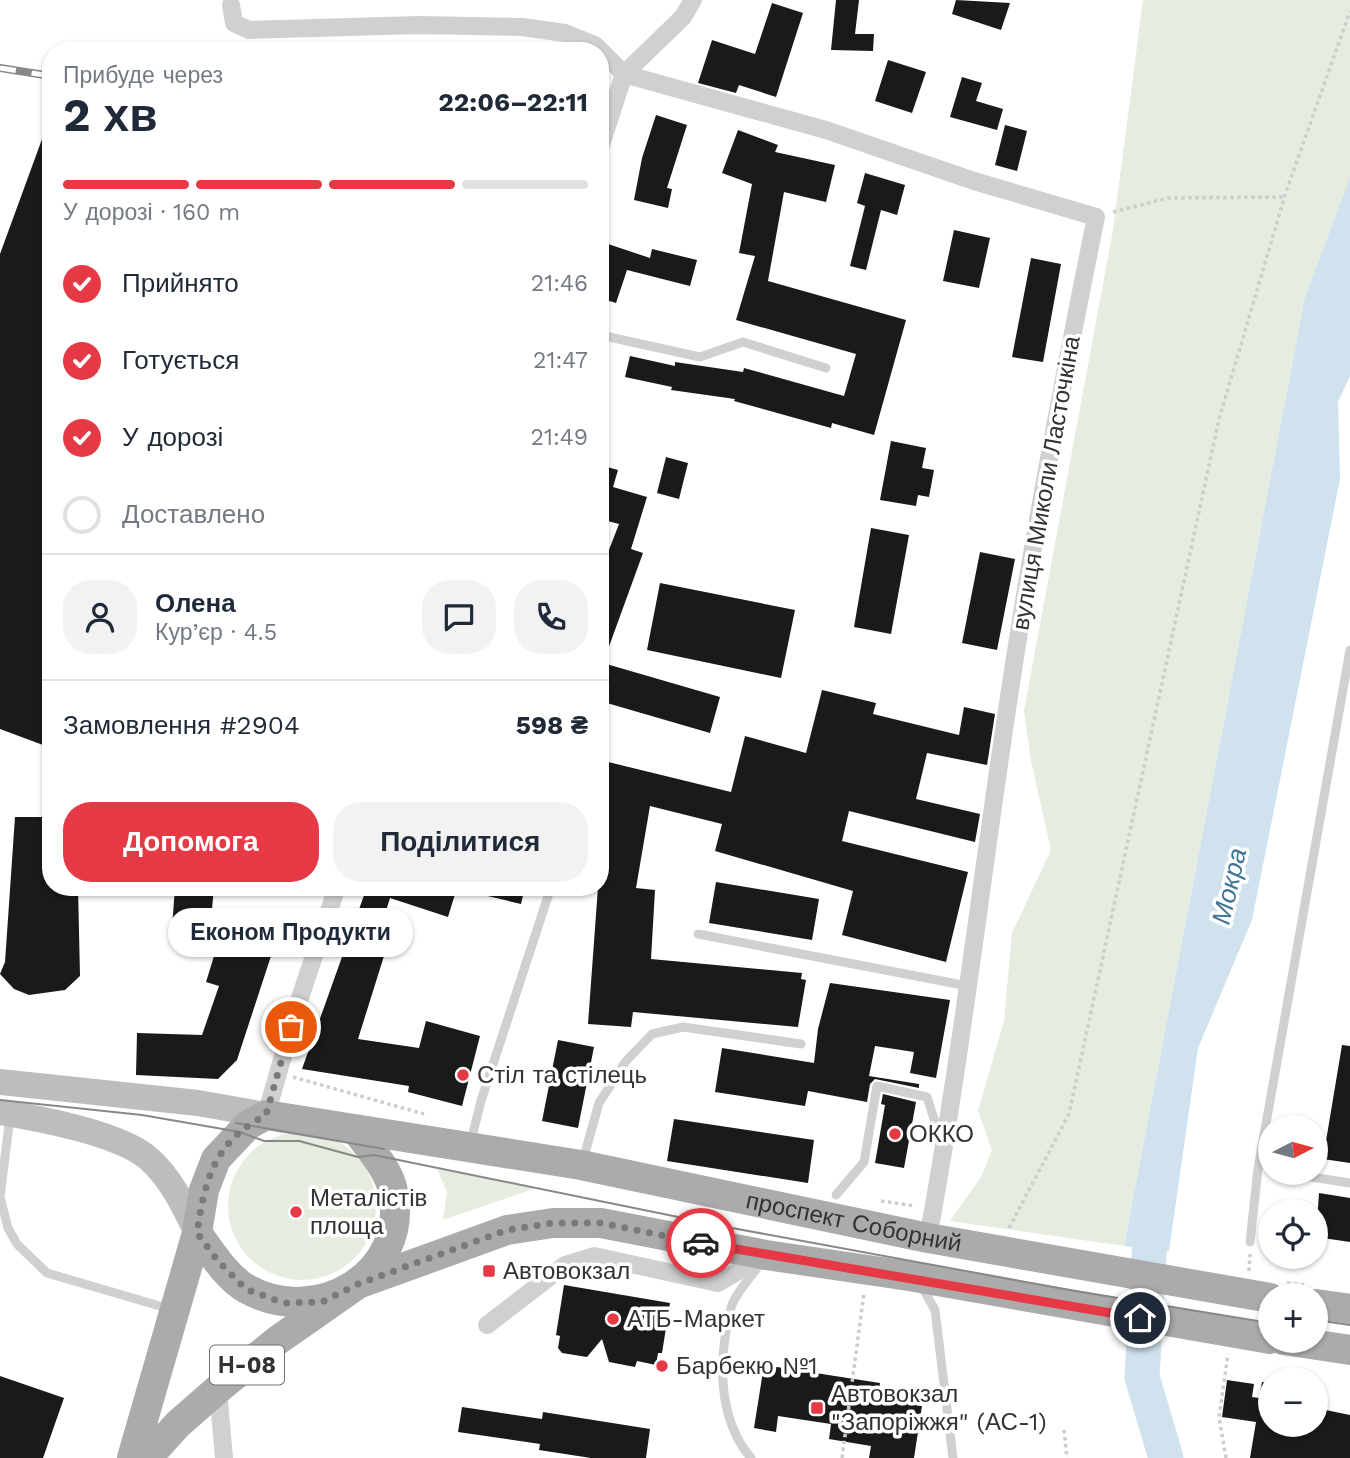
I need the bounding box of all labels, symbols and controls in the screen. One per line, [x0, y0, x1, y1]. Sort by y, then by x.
text: Прибуде через [63, 62, 223, 89]
text: 22:06–22:11 [438, 87, 588, 117]
text: 2 хв [63, 88, 157, 142]
text: У дорозі · 160 m [63, 199, 240, 226]
icon: check [63, 265, 101, 303]
text: Прийнято [122, 268, 239, 298]
text: 21:46 [531, 270, 588, 297]
street label: вулиця Миколи Ласточкіна [1006, 333, 1086, 632]
icon: check [63, 342, 101, 380]
text: Готується [122, 345, 239, 375]
text: 21:47 [533, 347, 588, 374]
icon: check [63, 419, 101, 457]
text: У дорозі [122, 422, 223, 452]
text: 21:49 [531, 424, 588, 451]
text: Доставлено [122, 499, 265, 529]
button: person [63, 580, 137, 654]
button: chat [422, 580, 496, 654]
button: phone [514, 580, 588, 654]
text: Олена [155, 588, 236, 618]
text: Кур’єр · 4.5 [155, 619, 277, 646]
text: Замовлення #2904 [63, 710, 300, 740]
text: 598 ₴ [516, 710, 588, 740]
button: Допомога [63, 802, 319, 882]
button: Поділитися [333, 802, 588, 882]
water label: Мокра [1206, 845, 1252, 927]
callout: Економ Продукти [168, 908, 414, 957]
text: Економ Продукти [190, 919, 391, 946]
pin [261, 997, 321, 1057]
icon: bag [272, 1008, 310, 1046]
place label: Стіл та стілець [477, 1061, 647, 1089]
marker: Стіл та стілець [455, 1067, 471, 1083]
north arrow [1258, 1115, 1328, 1185]
map controls [1258, 1115, 1328, 1437]
place label: ОККО [909, 1120, 974, 1148]
marker: ОККО [887, 1126, 903, 1142]
place label: Металістів площа [310, 1184, 427, 1240]
street label: проспект Соборний [744, 1186, 964, 1258]
button: locate [1258, 1199, 1328, 1269]
marker: Металістів площа [288, 1204, 304, 1220]
courier [666, 1208, 736, 1278]
icon: car [682, 1224, 720, 1262]
place label: Автовокзал [503, 1257, 630, 1285]
marker: Автовокзал [481, 1263, 497, 1279]
button: + [1258, 1283, 1328, 1353]
pin [1110, 1288, 1170, 1348]
icon: home [1121, 1299, 1159, 1337]
place label: АТБ-Маркет [627, 1305, 765, 1333]
marker: АТБ-Маркет [605, 1311, 621, 1327]
road number: Н-08 [210, 1346, 284, 1384]
place label: Барбекю №1 [676, 1352, 818, 1380]
marker: Барбекю №1 [654, 1358, 670, 1374]
button: − [1258, 1367, 1328, 1437]
place label: Автовокзал "Запоріжжя" (АС-1) [831, 1380, 1047, 1436]
marker: Автовокзал "Запоріжжя" (АС-1) [809, 1400, 825, 1416]

